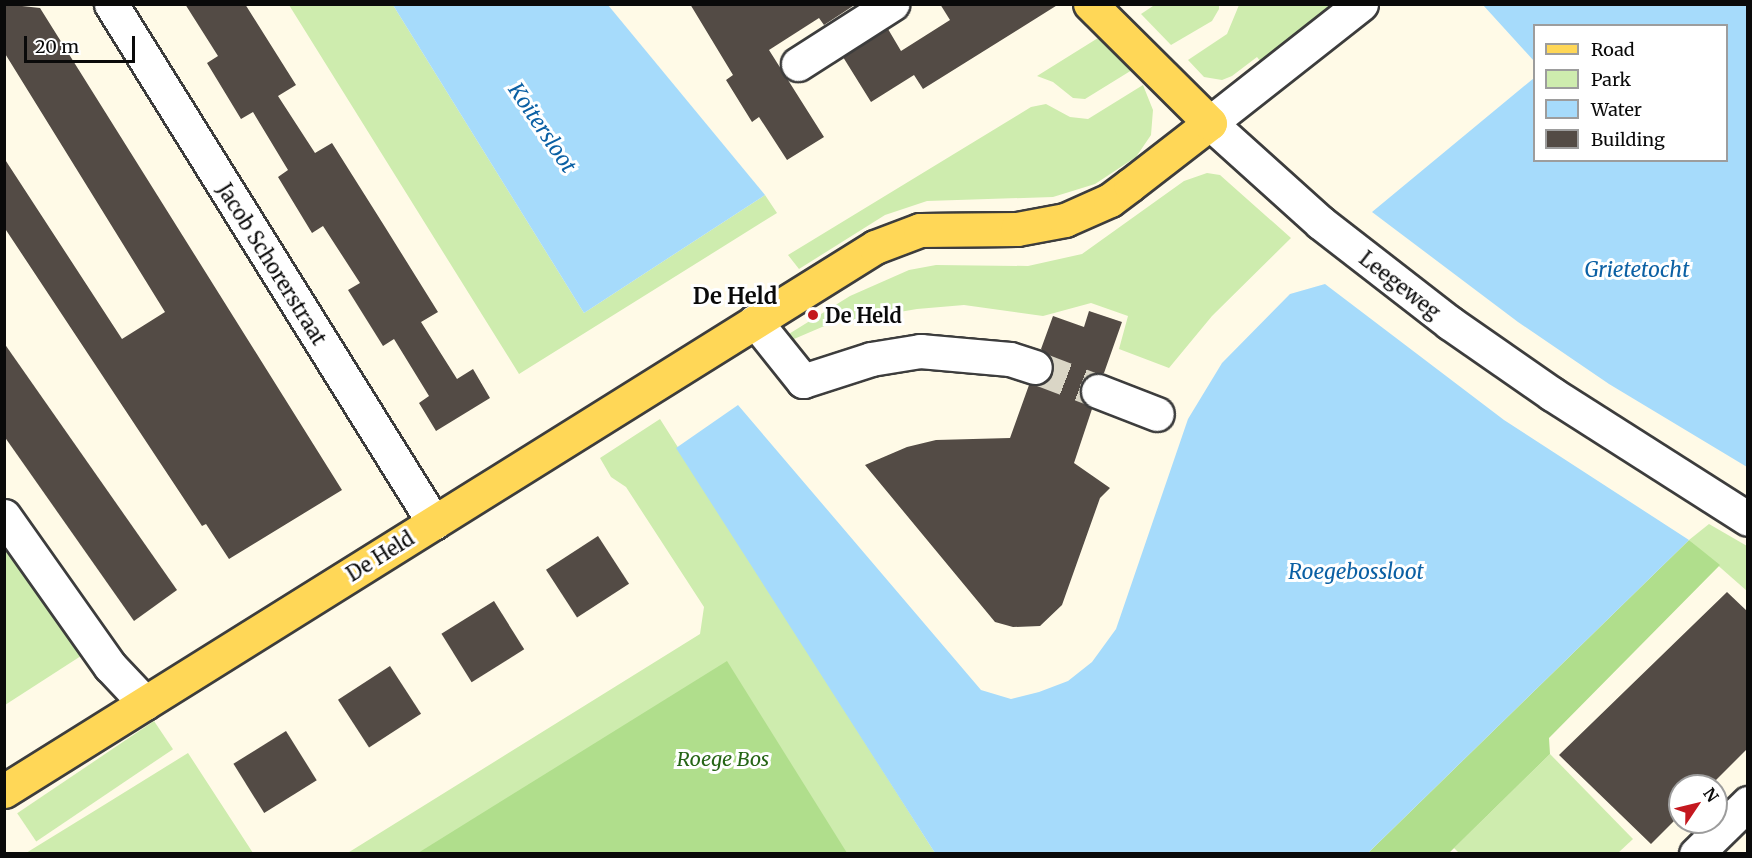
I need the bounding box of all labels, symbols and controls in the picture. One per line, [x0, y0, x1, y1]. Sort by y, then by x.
scale bar [27, 24, 138, 62]
legend [1533, 24, 1728, 162]
text: 20 m [35, 35, 79, 58]
text: Road [1591, 38, 1635, 61]
text: Park [1591, 68, 1631, 91]
water label: Koitersloot [503, 78, 581, 178]
text: Water [1591, 98, 1642, 121]
text: Building [1591, 128, 1665, 151]
street label: Jacob Schorerstraat [213, 179, 331, 349]
street label: Leegeweg [1355, 246, 1445, 324]
water label: Grietetocht [1585, 257, 1689, 283]
district label: De Held [693, 284, 777, 310]
place label: De Held [825, 303, 902, 327]
marker: De Held [806, 308, 820, 322]
street label: De Held [342, 526, 418, 586]
water label: Roegebossloot [1288, 559, 1424, 585]
park label: Roege Bos [677, 746, 769, 770]
north arrow [1668, 774, 1728, 834]
text: N [1699, 784, 1723, 806]

